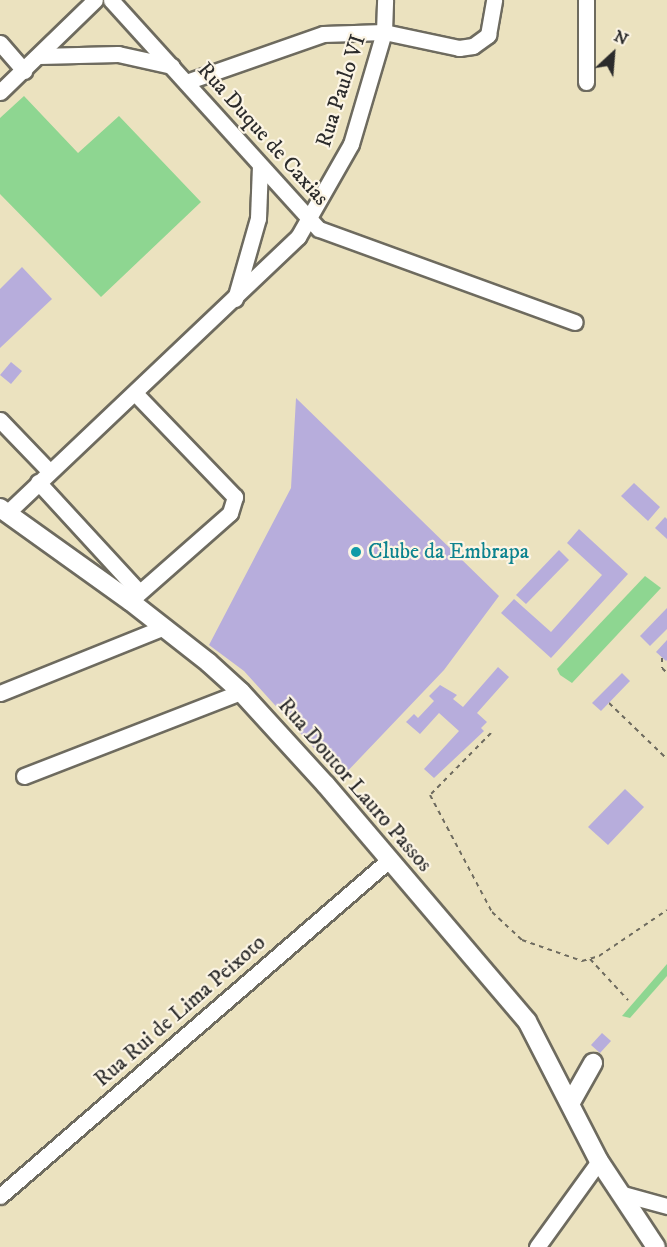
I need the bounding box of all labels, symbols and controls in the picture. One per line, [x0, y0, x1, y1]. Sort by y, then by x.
north arrow [583, 24, 643, 84]
text: N [611, 26, 631, 50]
street label: Rua Paulo VI [310, 31, 372, 151]
street label: Rua Duque de Caxias [192, 57, 334, 211]
place label: Clube da Embrapa [368, 539, 529, 565]
marker: Clube da Embrapa [349, 545, 363, 559]
street label: Rua Doutor Lauro Passos [272, 693, 438, 877]
street label: Rua Rui de Lima Peixoto [89, 929, 271, 1093]

